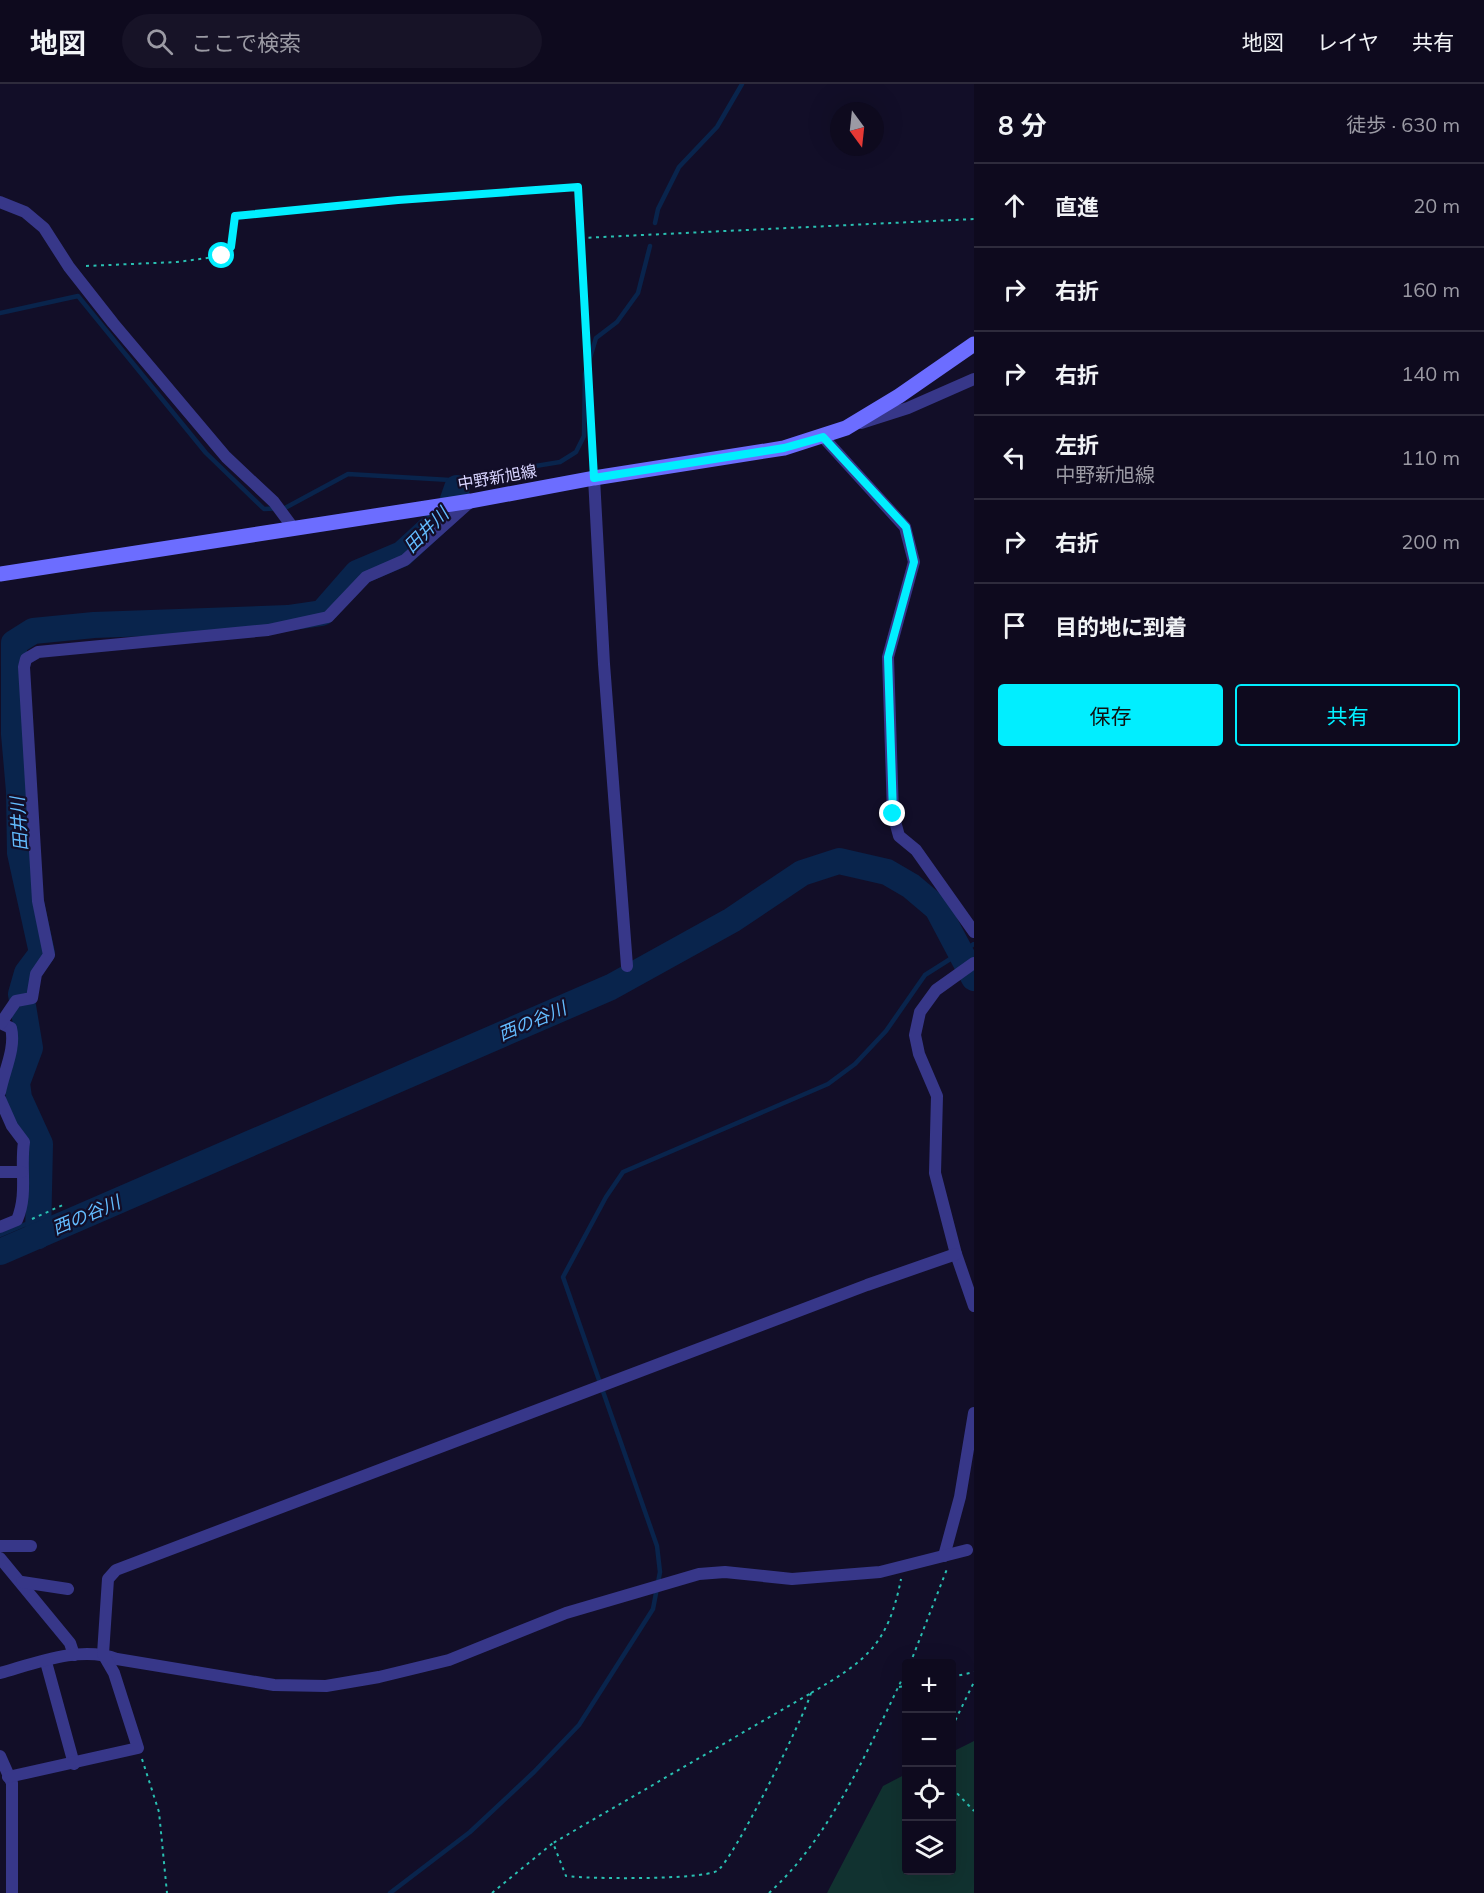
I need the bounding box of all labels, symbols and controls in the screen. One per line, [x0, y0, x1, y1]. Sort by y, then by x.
search box [122, 14, 542, 68]
text: 地図 [30, 25, 86, 60]
icon: search [143, 25, 176, 58]
text: ここで検索 [191, 29, 301, 57]
text: 地図 [1242, 29, 1284, 55]
text: レイヤ [1317, 29, 1379, 55]
text: 共有 [1412, 29, 1454, 55]
north arrow [830, 102, 884, 156]
text: 8 分 [998, 109, 1047, 142]
text: 徒歩 · 630 m [1346, 112, 1460, 137]
icon: ahead [998, 189, 1031, 222]
text: 直進 [1055, 193, 1099, 221]
text: 20 m [1413, 193, 1460, 218]
route start [208, 242, 234, 268]
icon: right [998, 273, 1031, 306]
text: 右折 [1055, 277, 1099, 305]
text: 160 m [1401, 277, 1460, 302]
icon: right [998, 357, 1031, 390]
text: 右折 [1055, 361, 1099, 389]
text: 140 m [1401, 361, 1460, 386]
text: 左折 [1055, 431, 1099, 459]
icon: left [998, 441, 1031, 474]
text: 110 m [1401, 445, 1460, 470]
street label: 中野新旭線 [456, 460, 538, 494]
text: 中野新旭線 [1055, 462, 1155, 487]
water label: 田井川 [399, 501, 455, 557]
icon: right [998, 525, 1031, 558]
text: 右折 [1055, 529, 1099, 557]
text: 200 m [1401, 529, 1460, 554]
icon: arrive [998, 609, 1031, 642]
text: 目的地に到着 [1055, 613, 1187, 641]
button: 保存 [998, 684, 1223, 746]
button: 共有 [1235, 684, 1460, 746]
water label: 田井川 [6, 794, 32, 852]
route end [879, 800, 905, 826]
water label: 西の谷川 [494, 996, 571, 1046]
water label: 西の谷川 [48, 1190, 125, 1240]
map controls [902, 1659, 956, 1875]
button: + [902, 1659, 956, 1713]
button: − [902, 1713, 956, 1767]
button: locate [902, 1767, 956, 1821]
button: layers [902, 1821, 956, 1875]

